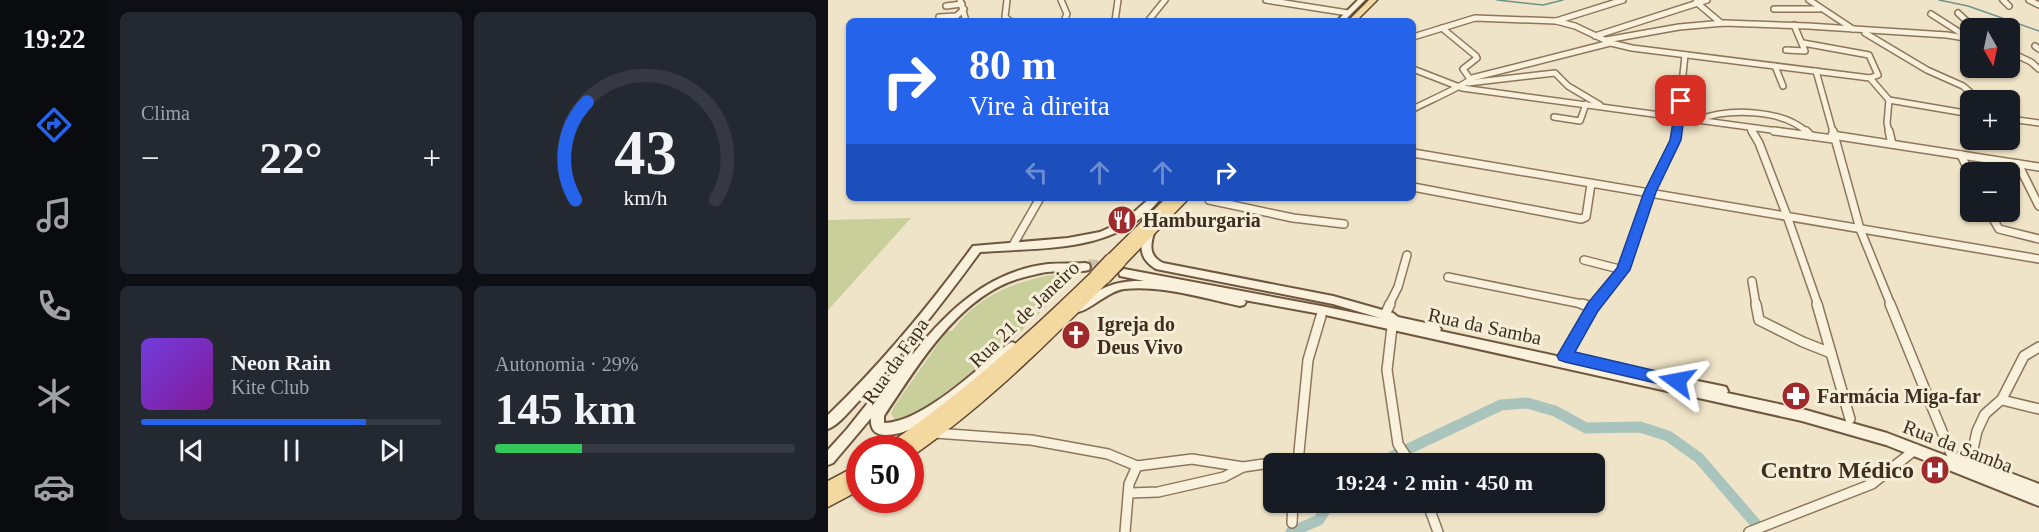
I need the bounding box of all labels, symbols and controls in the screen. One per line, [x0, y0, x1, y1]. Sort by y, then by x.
north arrow [1960, 18, 2020, 78]
map controls [1960, 18, 2020, 222]
text: 19:22 [23, 24, 86, 54]
icon: right [870, 42, 948, 120]
text: 80 m [969, 42, 1057, 88]
pin [1655, 75, 1706, 126]
icon: arrive [1664, 84, 1697, 117]
button: + [1960, 90, 2020, 150]
text: Vire à direita [969, 91, 1110, 121]
text: Clima [141, 102, 190, 124]
icon: directions [33, 104, 75, 146]
text: 43 [614, 118, 676, 187]
text: 22° [260, 133, 323, 183]
text: − [141, 140, 160, 176]
text: + [422, 140, 441, 176]
icon: left [1020, 156, 1053, 189]
icon: ahead [1083, 156, 1116, 189]
icon: ahead [1146, 156, 1179, 189]
icon: right [1209, 156, 1242, 189]
button: − [1960, 162, 2020, 222]
text: km/h [623, 186, 667, 210]
icon: music [33, 194, 75, 236]
restaurant icon: Hamburgaria [1106, 204, 1138, 236]
place label: Hamburgaria [1143, 209, 1261, 232]
street label: Rua 21 de Janeiro [965, 256, 1083, 372]
icon: phone [33, 285, 75, 327]
street label: Rua da Samba [1426, 303, 1544, 349]
place label: Igreja do Deus Vivo [1097, 313, 1183, 358]
street label: Rua da Fapa [857, 314, 934, 409]
church icon: Igreja do Deus Vivo [1060, 319, 1092, 351]
position arrow [1645, 349, 1709, 413]
text: Neon Rain [231, 350, 331, 375]
text: Autonomia · 29% [495, 353, 638, 375]
icon: climate [33, 375, 75, 417]
text: Kite Club [231, 376, 309, 398]
pharmacy icon: Farmácia Miga-far [1780, 380, 1812, 412]
text: 145 km [495, 384, 636, 434]
place label: Farmácia Miga-far [1817, 385, 1981, 408]
street label: Rua da Samba [1900, 415, 2016, 477]
icon: previous [175, 434, 208, 467]
icon: pause [275, 434, 308, 467]
icon: next [375, 434, 408, 467]
speed limit sign: 50 [846, 435, 924, 513]
hospital icon: Centro Médico [1919, 454, 1951, 486]
place label: Centro Médico [1760, 457, 1914, 483]
icon: car [33, 466, 75, 508]
text: 19:24 · 2 min · 450 m [1335, 470, 1533, 495]

